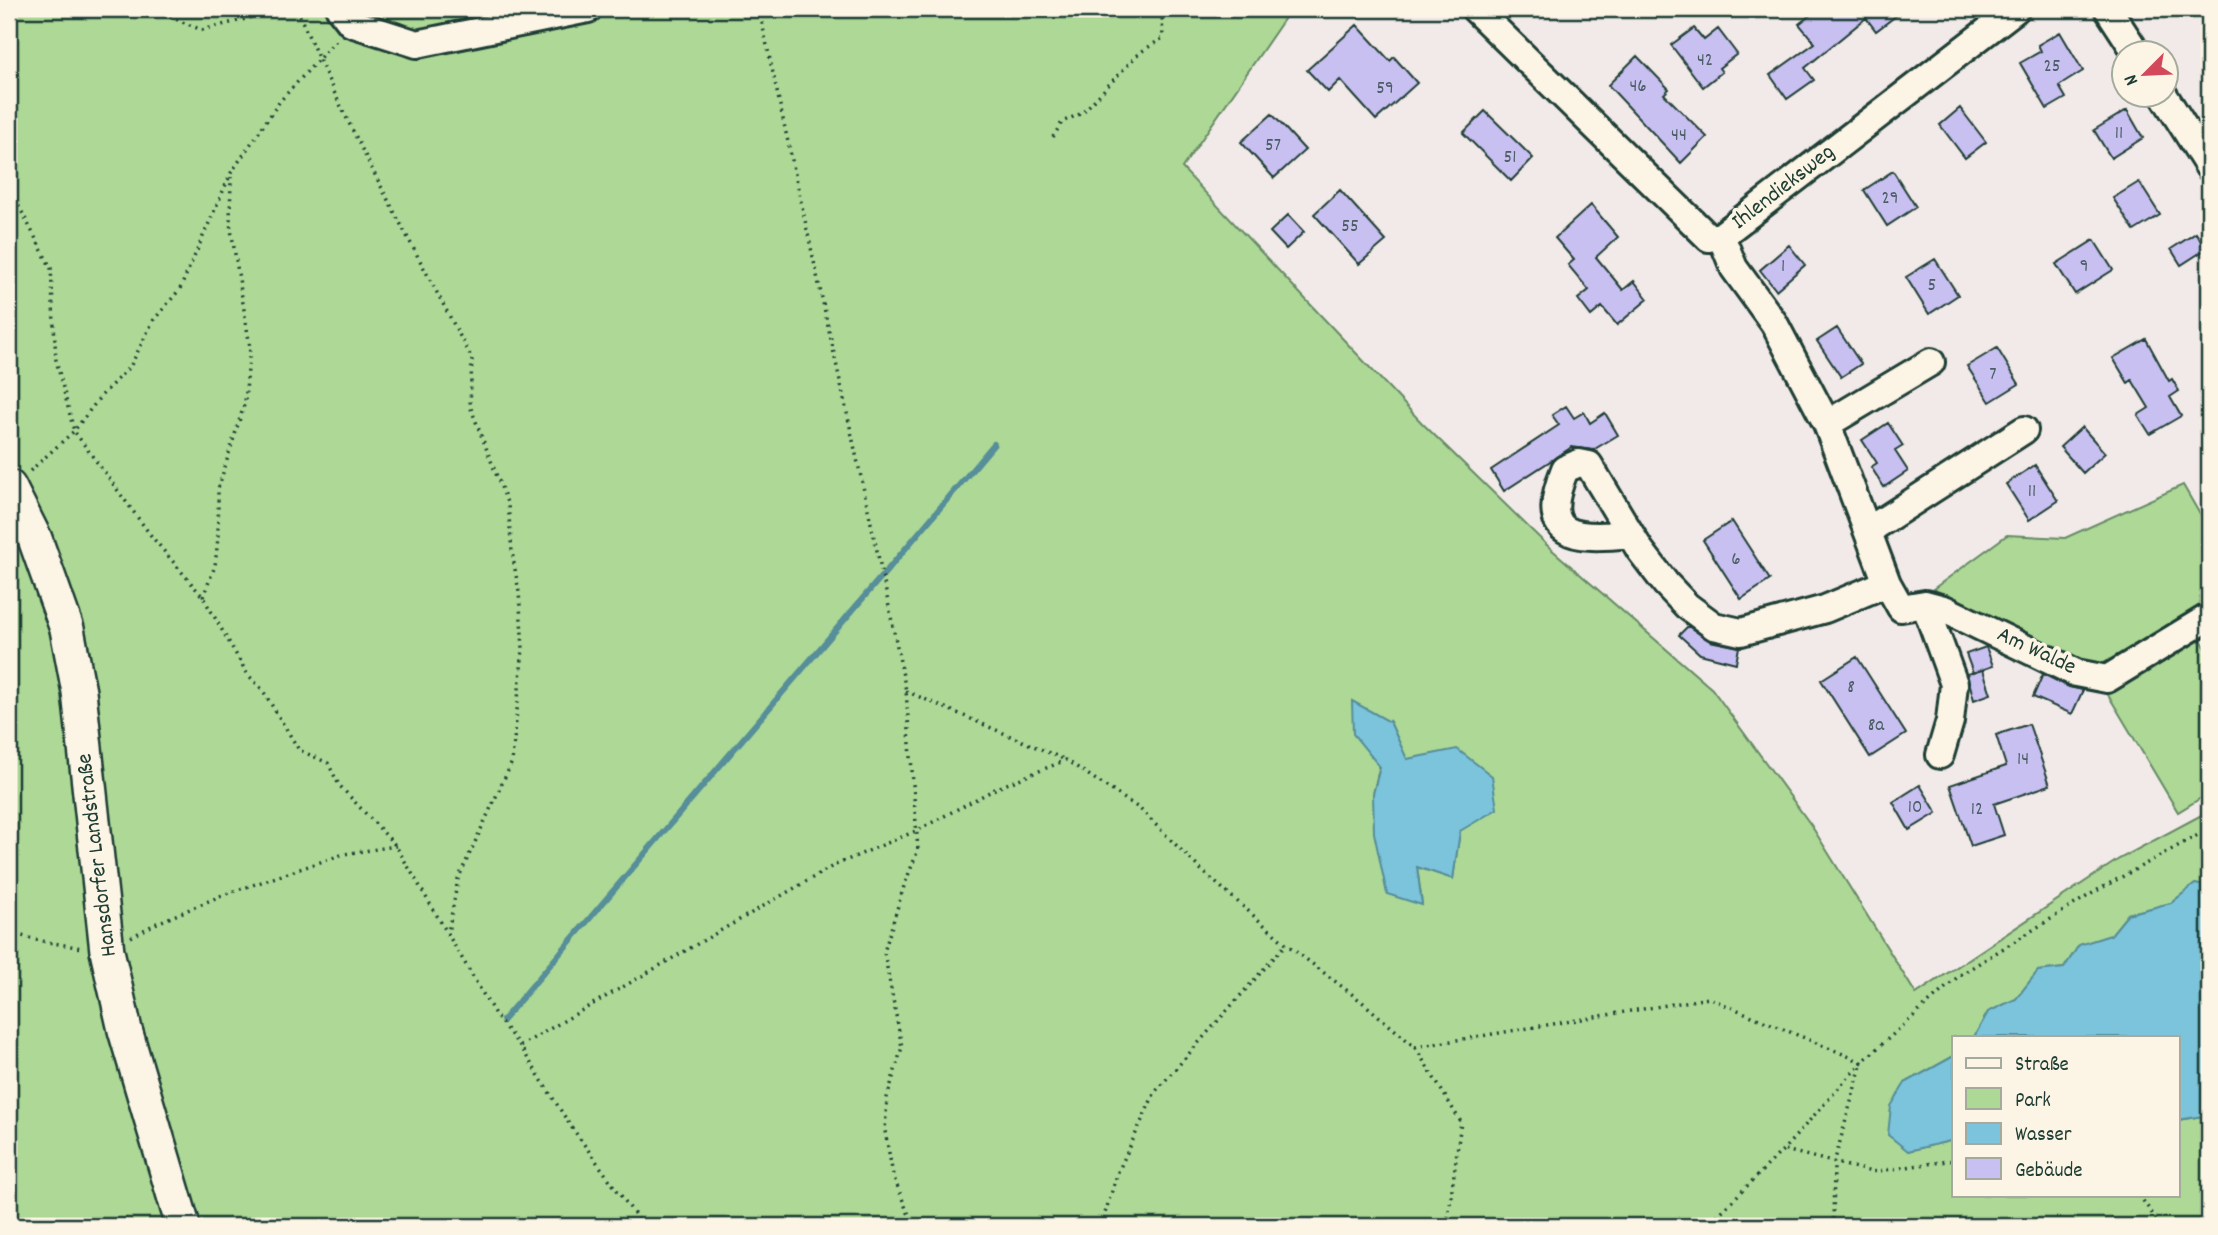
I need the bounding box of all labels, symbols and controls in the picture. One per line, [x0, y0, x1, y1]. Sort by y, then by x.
north arrow [2110, 38, 2180, 108]
house number: 42 [1697, 48, 1713, 75]
house number: 25 [2043, 54, 2061, 81]
text: N [2118, 70, 2147, 89]
house number: 46 [1629, 74, 1647, 101]
house number: 59 [1376, 76, 1394, 103]
house number: 11 [2115, 121, 2123, 148]
house number: 44 [1671, 123, 1687, 150]
house number: 57 [1265, 133, 1281, 160]
street label: Ihlendieksweg [1725, 137, 1843, 239]
house number: 51 [1504, 145, 1516, 172]
house number: 29 [1881, 186, 1899, 213]
house number: 55 [1341, 214, 1359, 241]
house number: 1 [1781, 254, 1785, 281]
house number: 9 [2080, 254, 2088, 281]
house number: 5 [1928, 273, 1936, 300]
house number: 7 [1989, 362, 1997, 389]
house number: 11 [2028, 479, 2036, 506]
house number: 6 [1731, 547, 1741, 574]
street label: Am Walde [1991, 619, 2081, 685]
house number: 8 [1847, 675, 1855, 702]
house number: 8a [1868, 713, 1885, 740]
house number: 14 [2017, 747, 2029, 774]
street label: Hansdorfer Landstraße [69, 751, 127, 959]
house number: 10 [1908, 795, 1922, 822]
house number: 12 [1971, 797, 1983, 824]
legend [1952, 1036, 2180, 1196]
text: Straße [2015, 1051, 2069, 1081]
text: Park [2015, 1087, 2051, 1117]
text: Wasser [2015, 1121, 2072, 1151]
text: Gebäude [2015, 1157, 2083, 1187]

